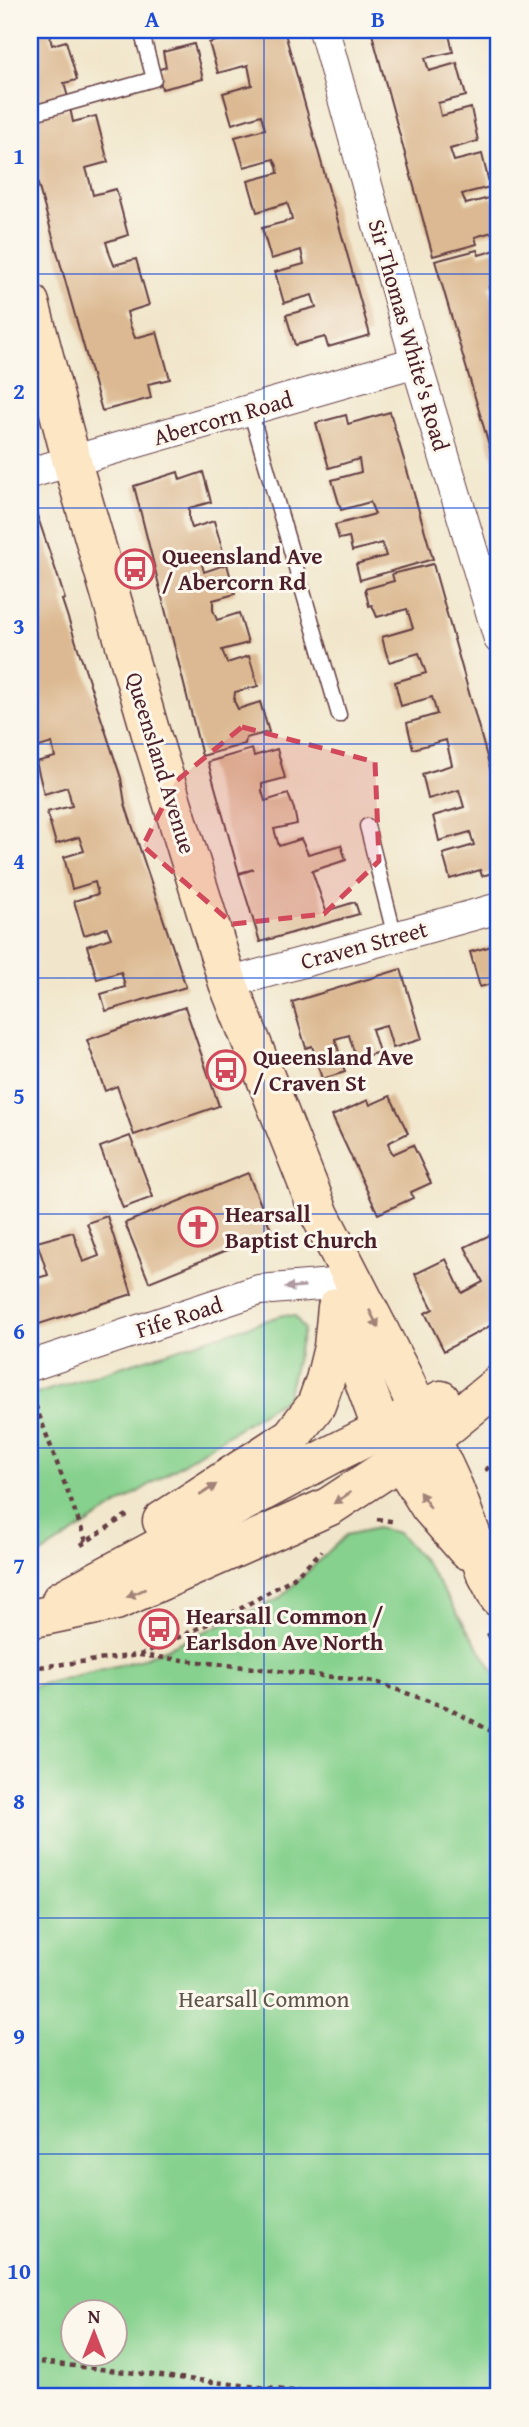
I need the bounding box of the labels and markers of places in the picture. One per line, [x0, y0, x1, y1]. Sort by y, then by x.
place label: Queensland Ave / Abercorn Rd [162, 539, 323, 598]
bus stop icon: Queensland Ave / Abercorn Rd [114, 548, 156, 590]
place label: Queensland Ave / Craven St [253, 1040, 414, 1099]
bus stop icon: Queensland Ave / Craven St [205, 1049, 247, 1091]
place label: Hearsall Baptist Church [225, 1197, 378, 1256]
church icon: Hearsall Baptist Church [177, 1206, 219, 1248]
place label: Hearsall Common / Earlsdon Ave North [186, 1599, 384, 1658]
bus stop icon: Hearsall Common / Earlsdon Ave North [138, 1608, 180, 1650]

